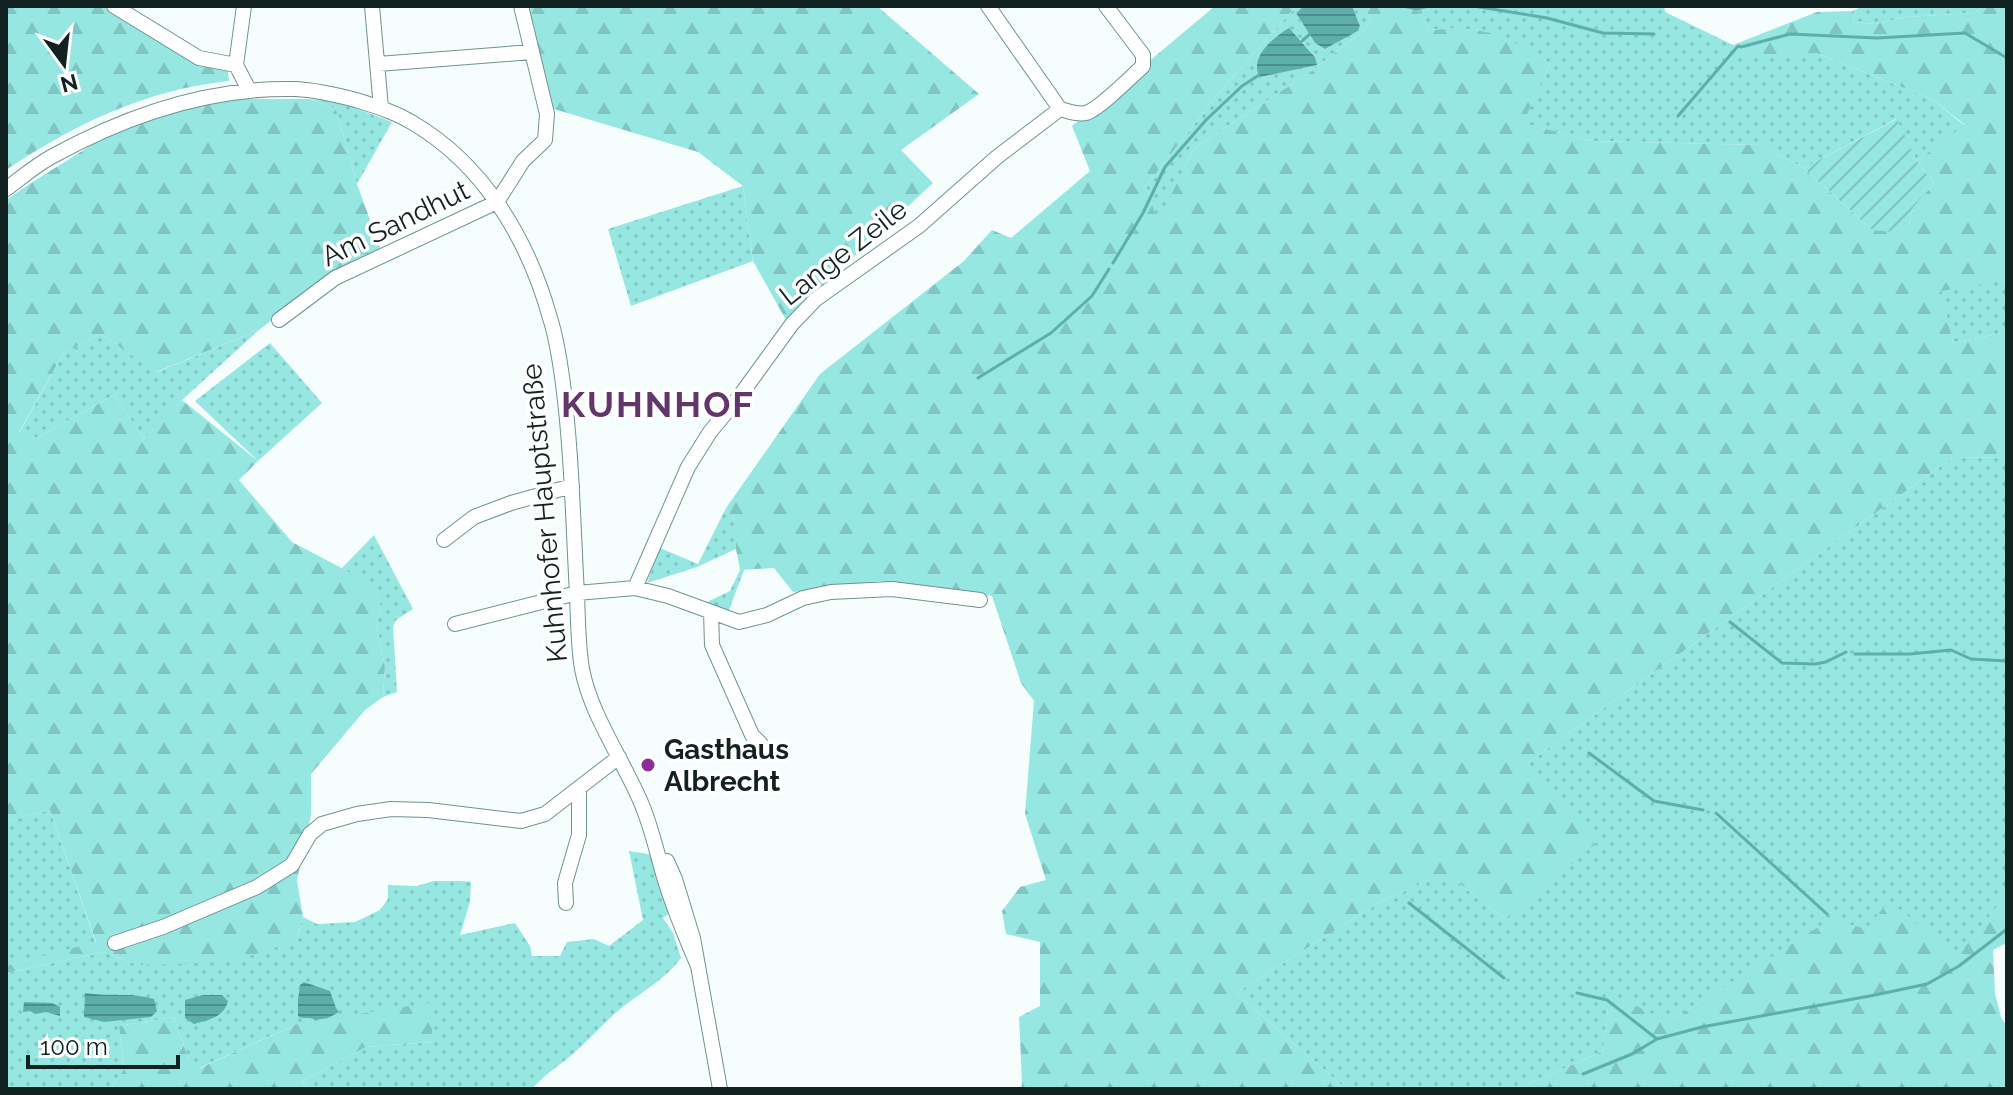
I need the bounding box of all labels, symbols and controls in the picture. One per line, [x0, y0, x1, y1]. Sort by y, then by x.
north arrow [24, 24, 104, 104]
text: N [58, 69, 81, 98]
street label: Am Sandhut [316, 173, 475, 273]
street label: Lange Zeile [773, 192, 914, 312]
street label: Kuhnhofer Hauptstraße [515, 362, 574, 664]
district label: KUHNHOF [561, 383, 755, 425]
place label: Gasthaus Albrecht [664, 733, 789, 798]
marker: Gasthaus Albrecht [639, 756, 657, 774]
scale bar [28, 1019, 178, 1069]
text: 100 m [40, 1032, 108, 1061]

